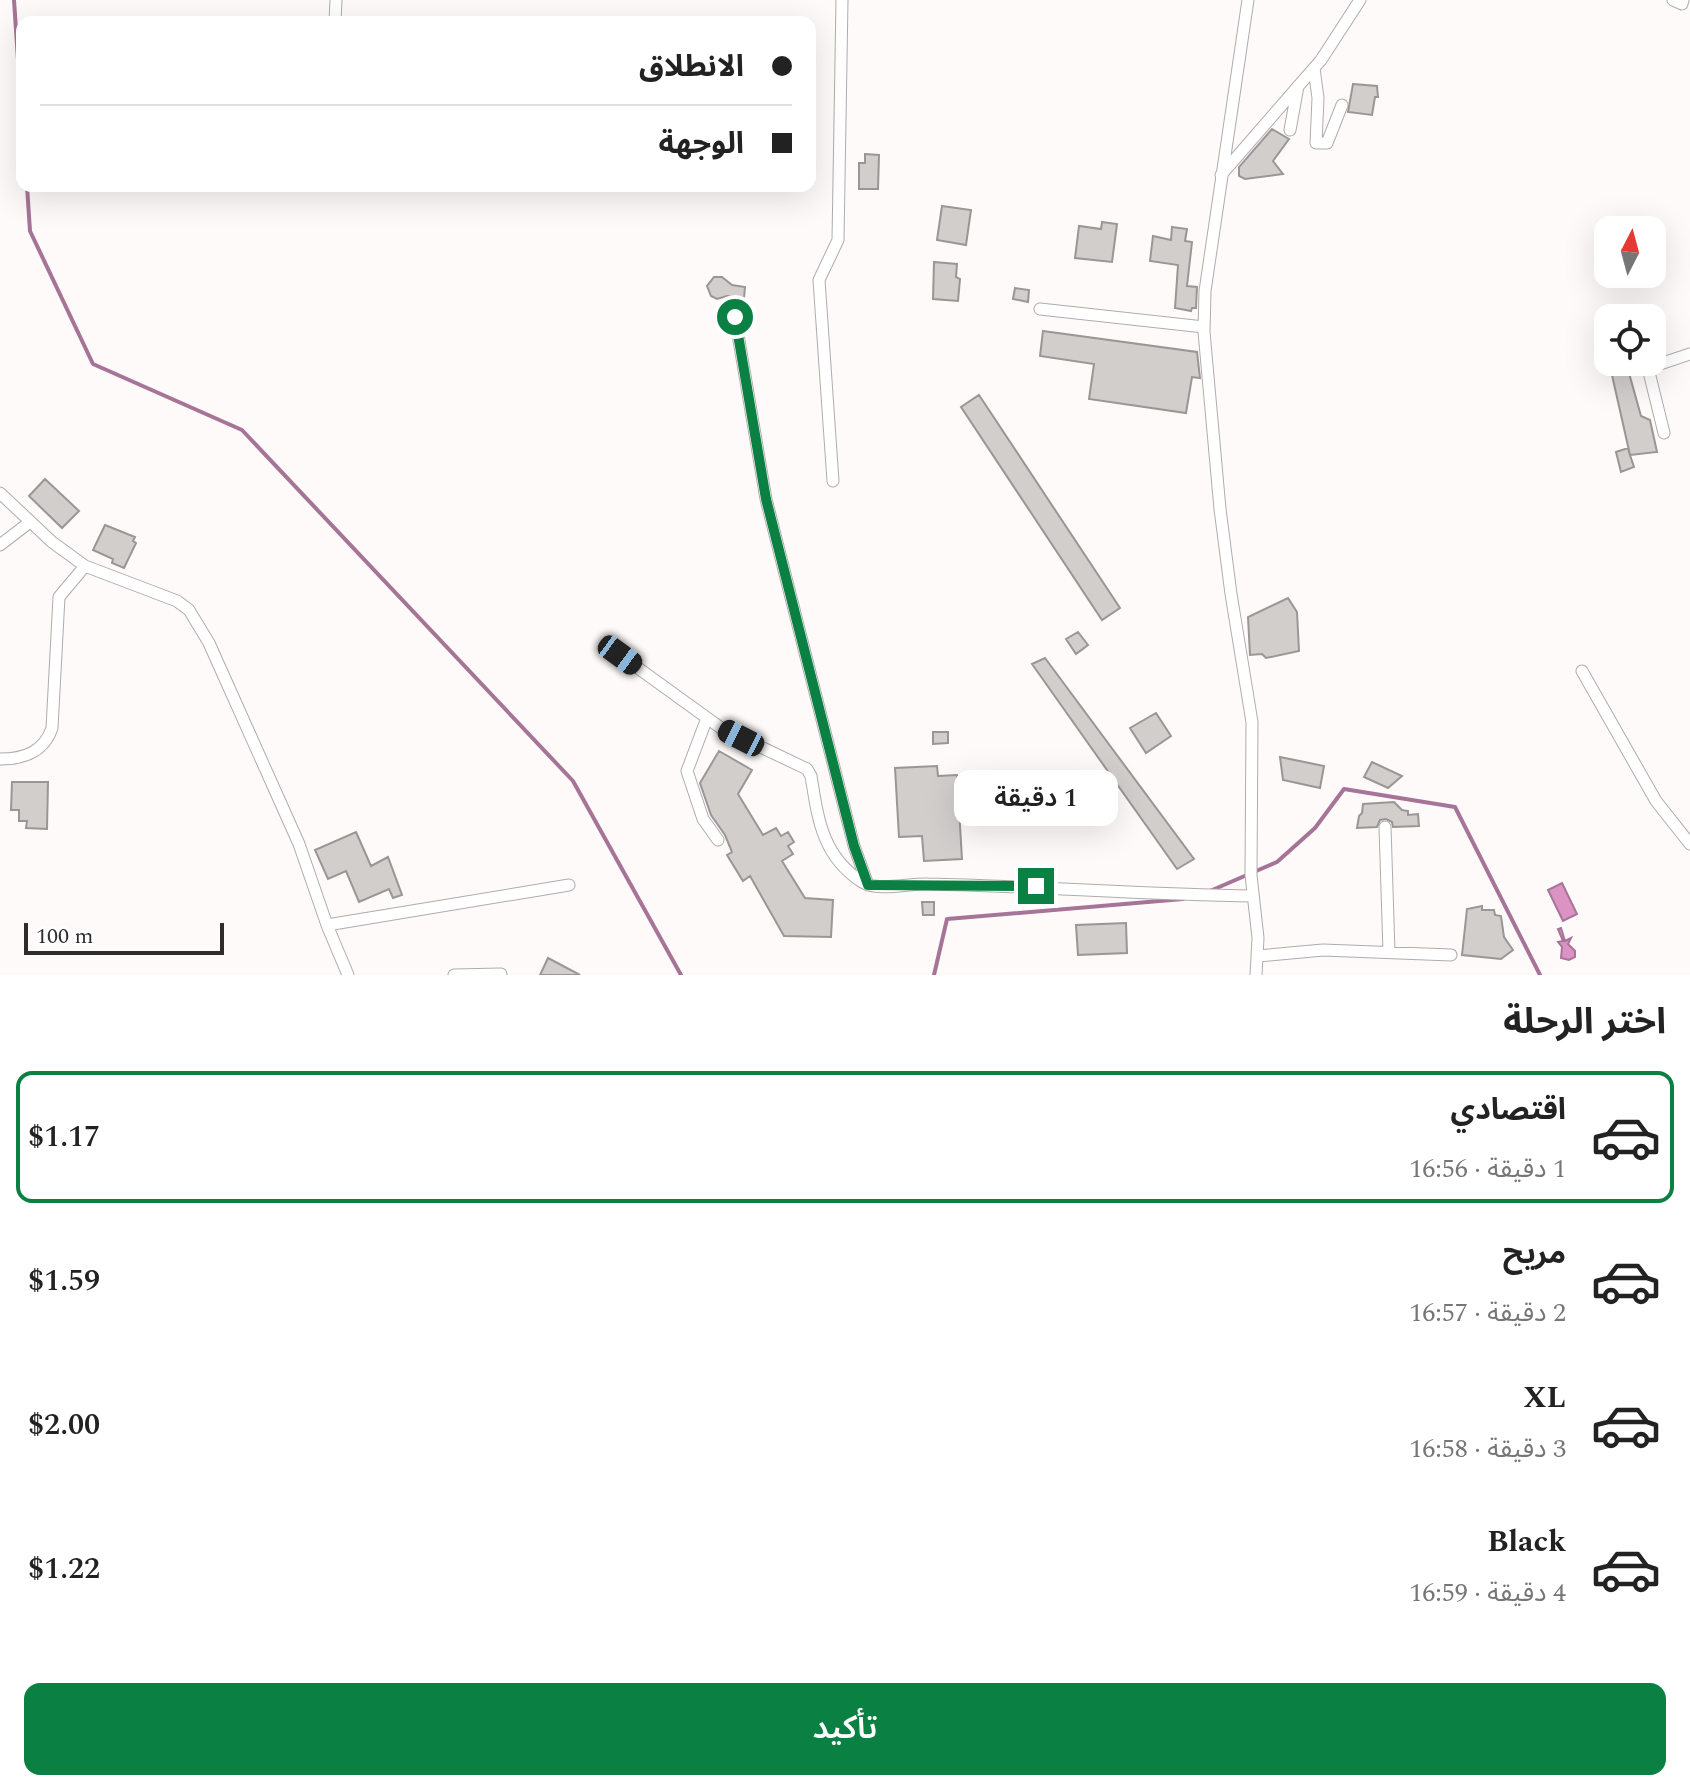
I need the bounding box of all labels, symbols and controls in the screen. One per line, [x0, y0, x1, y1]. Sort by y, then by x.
text: الانطلاق [639, 44, 744, 90]
text: الوجهة [659, 121, 744, 167]
north arrow [1594, 216, 1666, 288]
map controls [1594, 216, 1666, 376]
route start [717, 299, 753, 335]
button: locate [1594, 304, 1666, 376]
car [594, 631, 646, 679]
car [714, 716, 768, 760]
callout: 1 دقيقة [954, 770, 1118, 826]
text: 1 دقيقة [994, 778, 1078, 818]
route end [1018, 868, 1054, 904]
scale bar [24, 919, 224, 955]
text: 100 m [36, 920, 93, 953]
text: اختر الرحلة [1503, 995, 1666, 1050]
text: اقتصادي [1451, 1087, 1566, 1133]
icon: car [1590, 1101, 1662, 1173]
text: $1.17 [28, 1114, 100, 1160]
text: 1 دقيقة · 16:56 [1409, 1149, 1566, 1189]
text: مريح [1503, 1231, 1566, 1277]
icon: car [1590, 1245, 1662, 1317]
text: $1.59 [28, 1258, 100, 1304]
text: 2 دقيقة · 16:57 [1409, 1293, 1566, 1333]
text: XL [1523, 1375, 1566, 1421]
icon: car [1590, 1389, 1662, 1461]
text: $2.00 [28, 1402, 100, 1448]
text: 3 دقيقة · 16:58 [1409, 1429, 1566, 1469]
text: Black [1487, 1519, 1566, 1565]
icon: car [1590, 1533, 1662, 1605]
text: $1.22 [28, 1546, 100, 1592]
text: 4 دقيقة · 16:59 [1409, 1573, 1566, 1613]
button: تأكيد [24, 1683, 1666, 1775]

